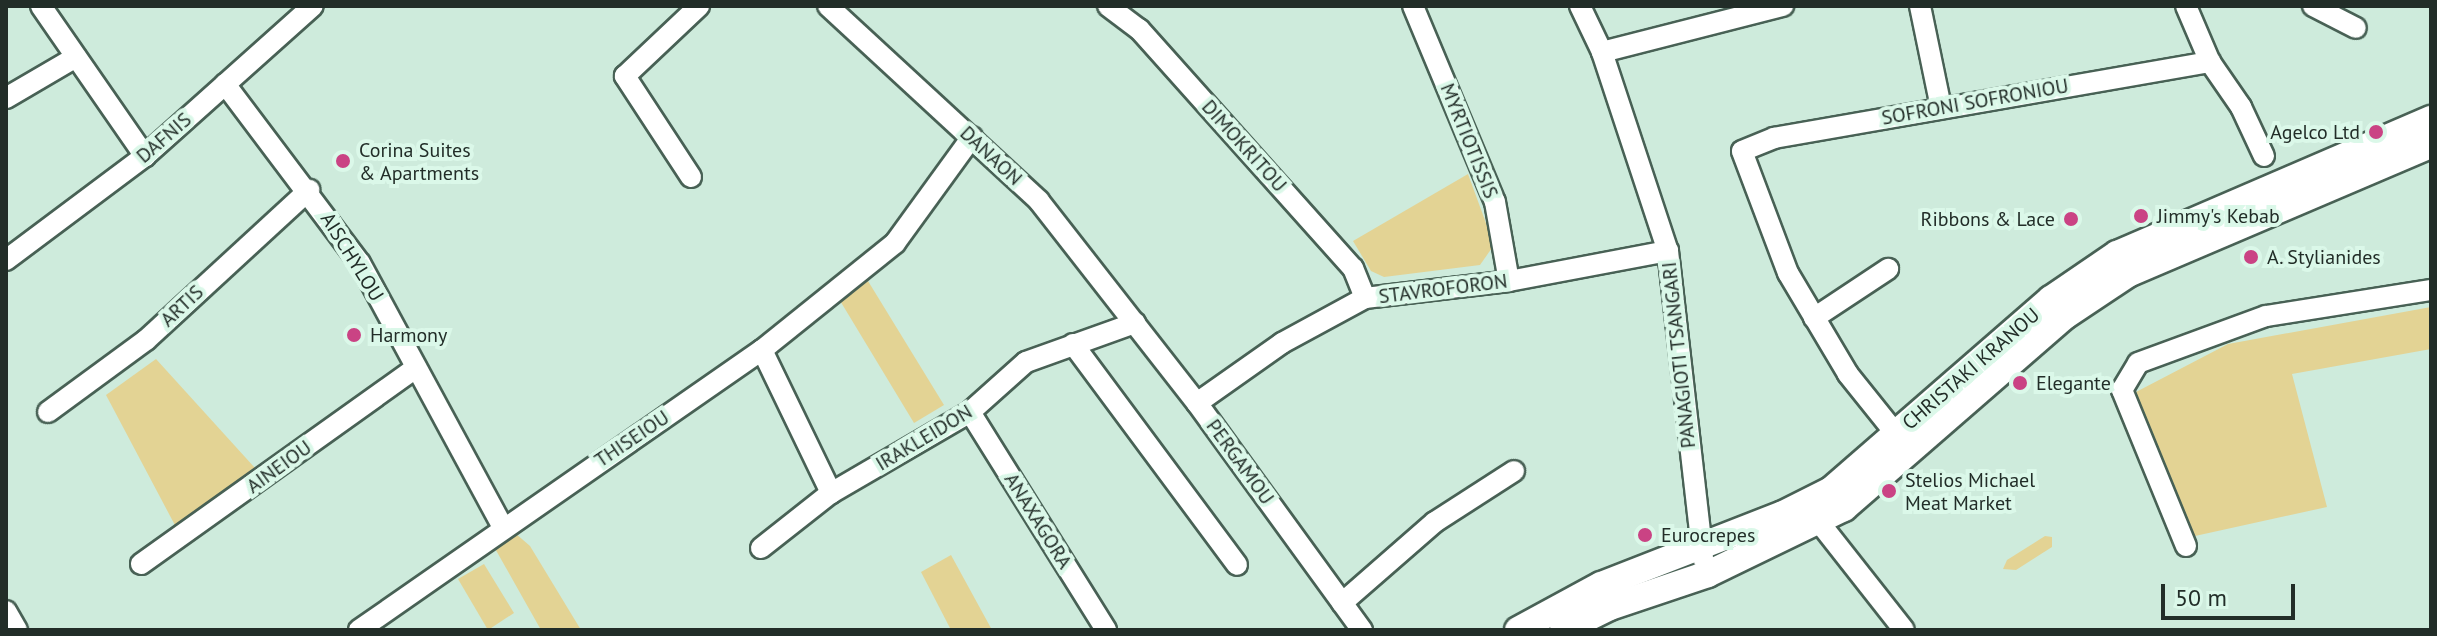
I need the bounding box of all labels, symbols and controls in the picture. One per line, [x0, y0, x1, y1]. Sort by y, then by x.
street label: SOFRONI SOFRONIOU [1880, 74, 2070, 130]
street label: MYRTIOTISSIS [1435, 80, 1503, 202]
street label: DIMOKRITOU [1197, 95, 1291, 197]
street label: DAFNIS [132, 108, 196, 168]
place label: Agelco Ltd [2270, 120, 2360, 144]
street label: DANAON [955, 121, 1027, 191]
marker: Agelco Ltd [2367, 123, 2385, 141]
place label: Corina Suites & Apartments [359, 138, 480, 185]
marker: Corina Suites & Apartments [334, 152, 352, 170]
place label: Jimmy's Kebab [2157, 204, 2280, 228]
place label: Ribbons & Lace [1921, 207, 2055, 231]
marker: Jimmy's Kebab [2132, 207, 2150, 225]
street label: AISCHYLOU [315, 208, 389, 306]
marker: Ribbons & Lace [2062, 210, 2080, 228]
place label: A. Stylianides [2267, 245, 2382, 269]
marker: A. Stylianides [2242, 248, 2260, 266]
street label: PANAGIOTI TSANGARI [1657, 260, 1701, 450]
street label: STAVROFORON [1377, 269, 1509, 309]
street label: ARTIS [156, 280, 208, 332]
street label: CHRISTAKI KRANOU [1898, 303, 2044, 435]
place label: Harmony [370, 323, 447, 347]
marker: Harmony [345, 326, 363, 344]
place label: Elegante [2036, 371, 2111, 395]
marker: Elegante [2011, 374, 2029, 392]
street label: IRAKLEIDON [871, 400, 977, 476]
street label: THISEIOU [590, 405, 674, 473]
street label: PERGAMOU [1201, 415, 1279, 509]
street label: AINEIOU [242, 435, 316, 499]
place label: Stelios Michael Meat Market [1905, 468, 2035, 515]
street label: ANAXAGORA [999, 469, 1077, 573]
marker: Stelios Michael Meat Market [1880, 482, 1898, 500]
place label: Eurocrepes [1661, 523, 1755, 547]
marker: Eurocrepes [1636, 526, 1654, 544]
scale bar [2165, 568, 2299, 618]
text: 50 m [2175, 582, 2227, 613]

